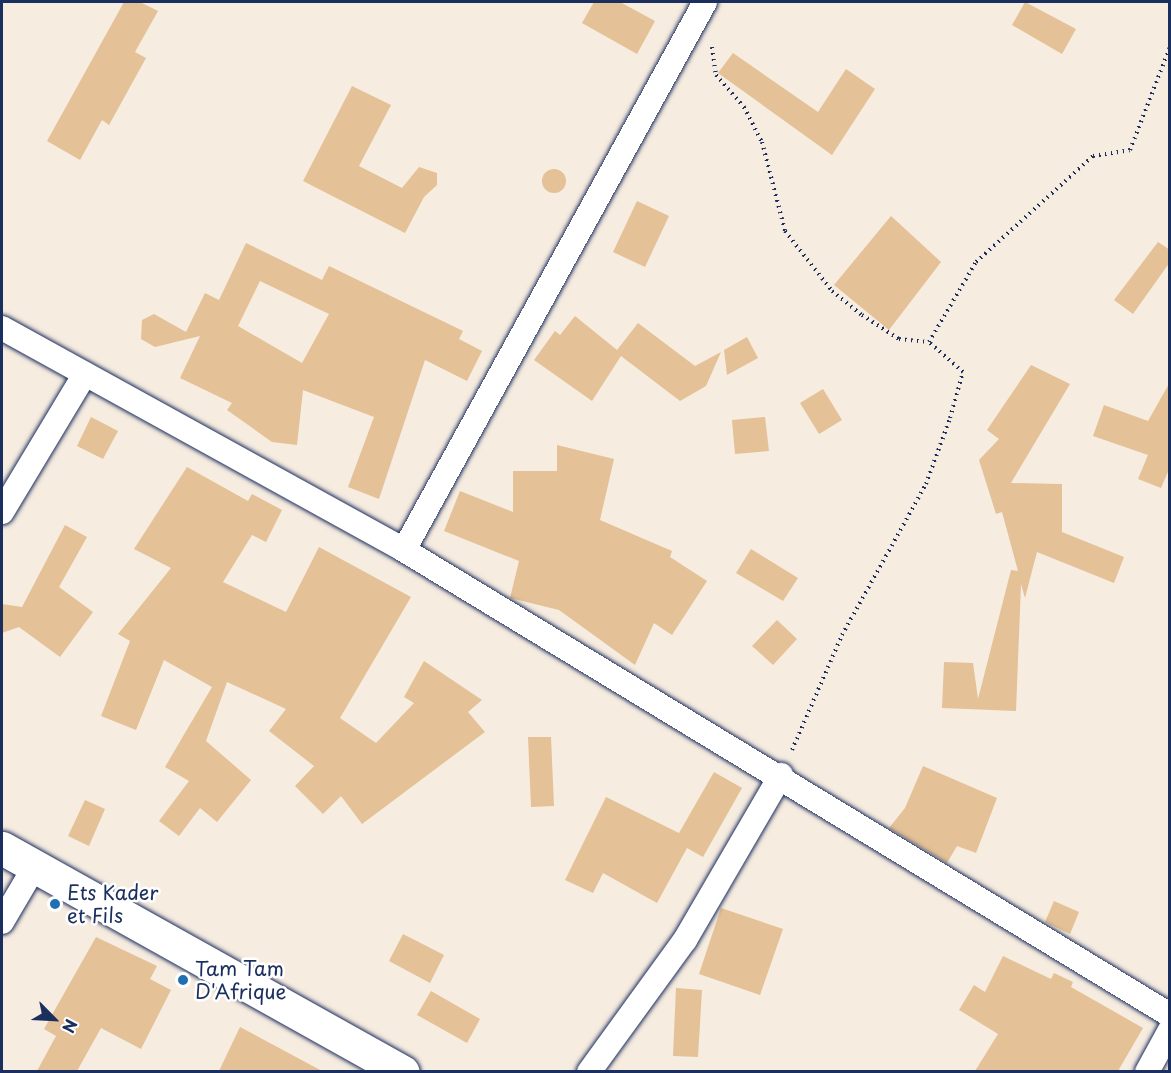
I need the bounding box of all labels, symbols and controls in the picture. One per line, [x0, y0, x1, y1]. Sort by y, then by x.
place label: Ets Kader et Fils [67, 880, 159, 927]
marker: Ets Kader et Fils [48, 897, 62, 911]
place label: Tam Tam D'Afrique [195, 957, 286, 1004]
marker: Tam Tam D'Afrique [176, 973, 190, 987]
north arrow [24, 989, 84, 1049]
text: N [57, 1016, 84, 1037]

